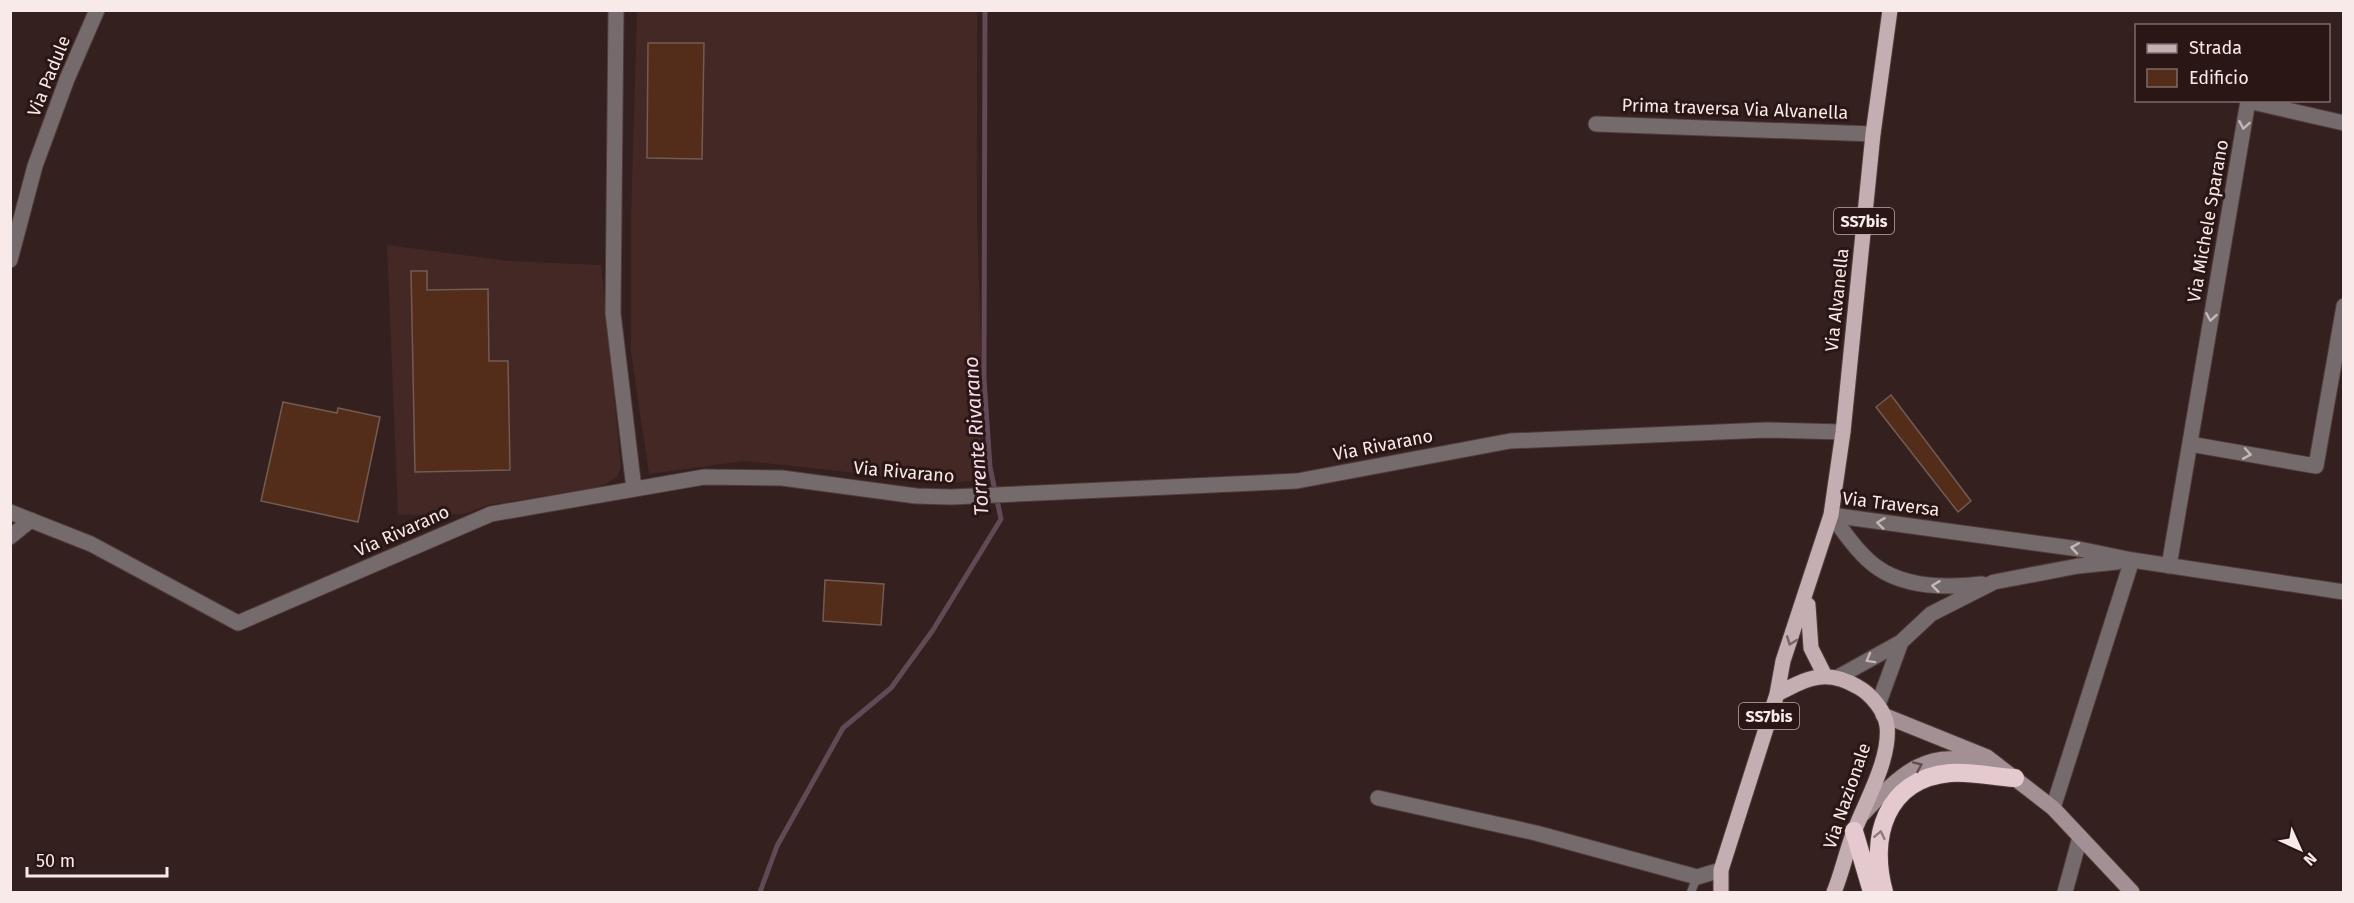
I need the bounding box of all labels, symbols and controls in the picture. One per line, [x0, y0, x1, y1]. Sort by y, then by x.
legend [2135, 24, 2330, 102]
street label: Via Padule [23, 32, 75, 120]
text: Strada [2189, 37, 2242, 59]
text: Edificio [2189, 67, 2249, 89]
street label: Prima traversa Via Alvanella [1621, 94, 1849, 124]
one-way arrow [2238, 119, 2251, 129]
street label: Via Michele Sparano [2183, 138, 2233, 304]
road number: SS7bis [1834, 208, 1894, 234]
street label: Via Alvanella [1821, 247, 1853, 353]
one-way arrow [2206, 312, 2218, 322]
water label: Torrente Rivarano [958, 356, 994, 516]
street label: Via Rivarano [1331, 425, 1435, 465]
one-way arrow [2242, 447, 2252, 460]
street label: Via Rivarano [853, 457, 955, 487]
street label: Via Traversa [1841, 487, 1941, 521]
street label: Via Rivarano [351, 500, 453, 562]
one-way arrow [1877, 518, 1886, 530]
one-way arrow [2070, 543, 2079, 555]
one-way arrow [1931, 580, 1941, 592]
one-way arrow [1785, 636, 1798, 646]
one-way arrow [1866, 652, 1876, 663]
road number: SS7bis [1739, 703, 1799, 729]
street label: Via Nazionale [1819, 740, 1875, 852]
one-way arrow [1912, 762, 1923, 774]
north arrow [2270, 819, 2330, 879]
one-way arrow [1873, 830, 1886, 840]
scale bar [27, 840, 166, 878]
text: N [2300, 849, 2321, 870]
text: 50 m [36, 850, 75, 872]

